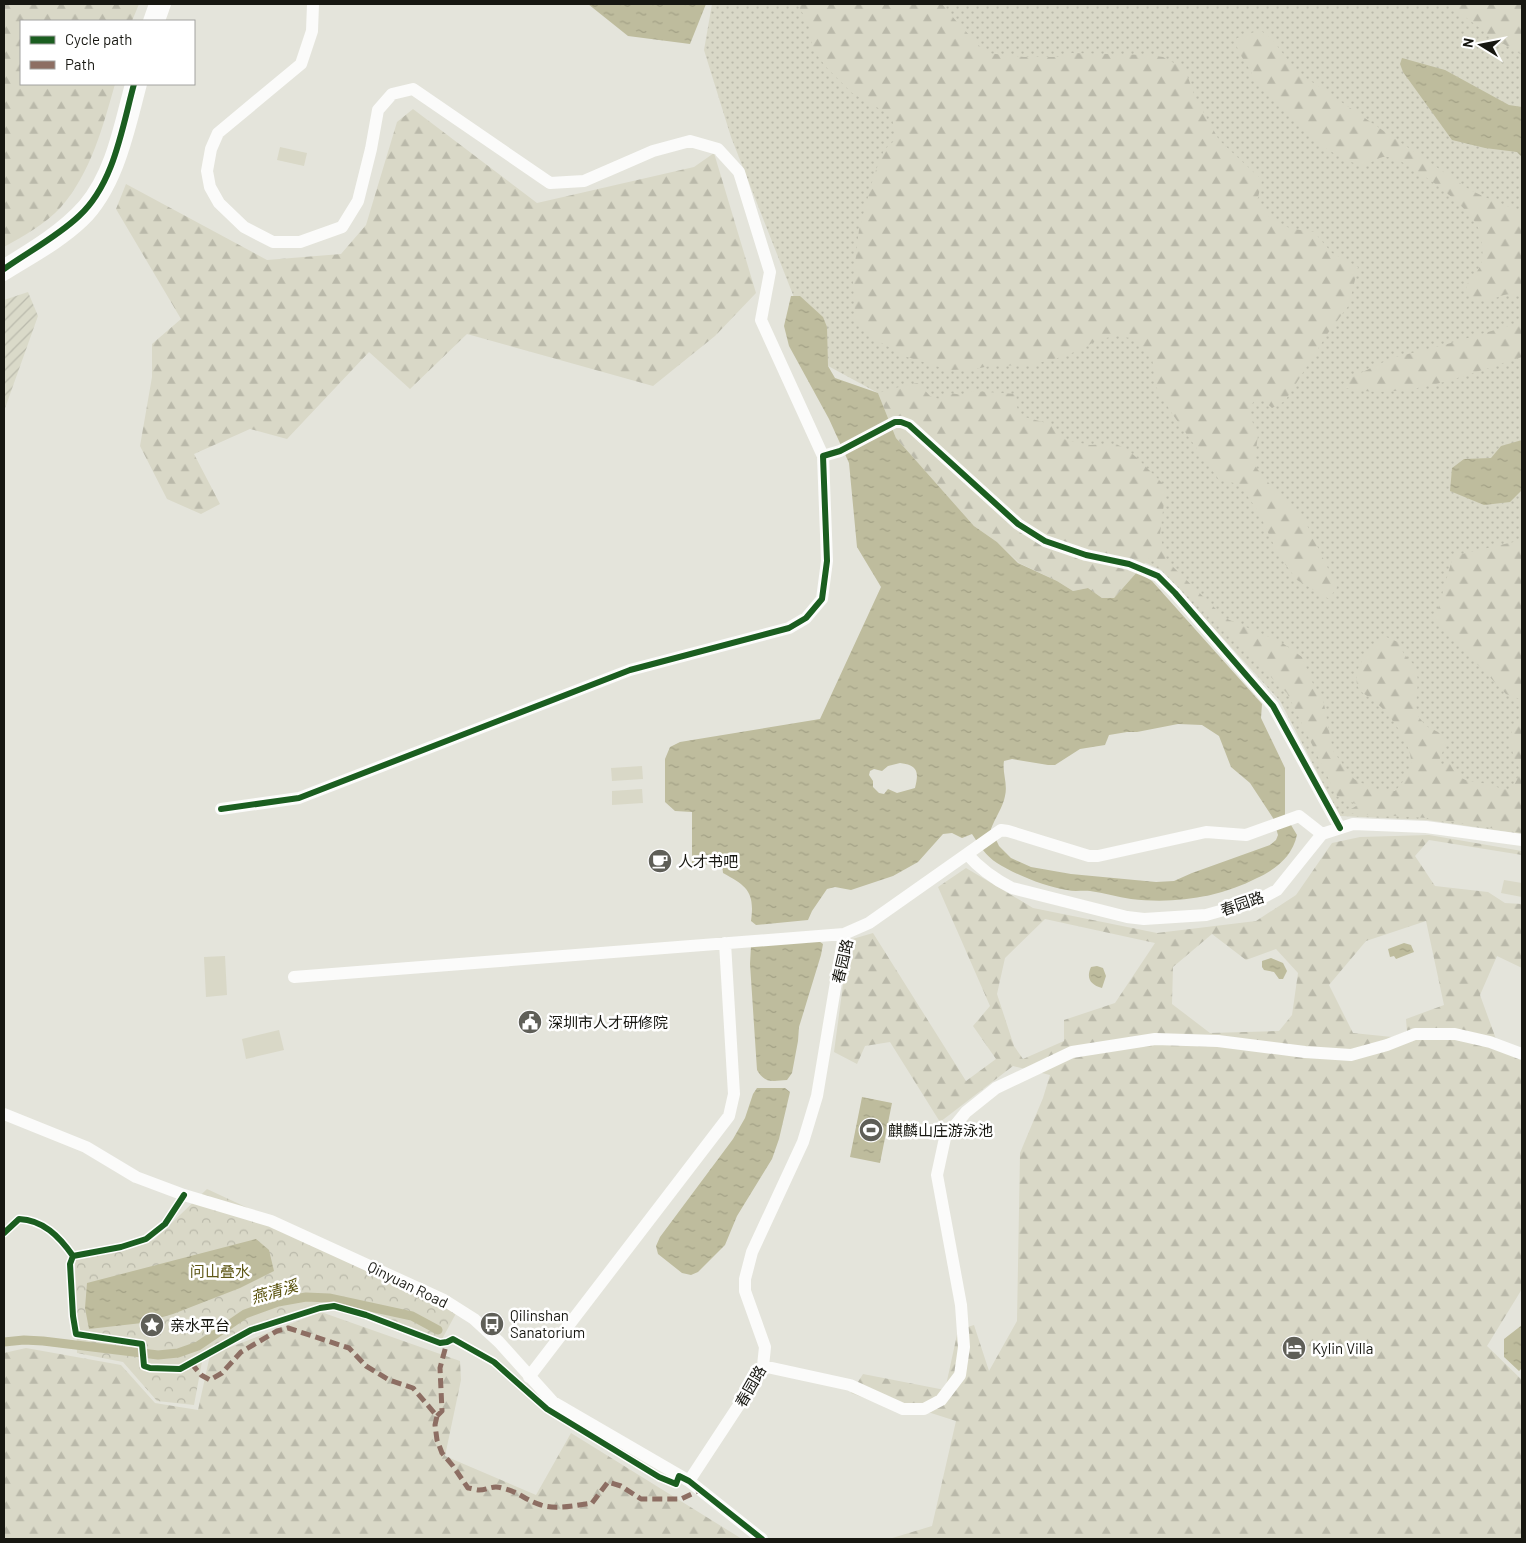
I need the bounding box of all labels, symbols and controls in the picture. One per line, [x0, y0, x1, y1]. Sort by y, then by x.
legend [20, 20, 195, 85]
north arrow [1456, 20, 1506, 70]
text: Cycle path [65, 30, 132, 48]
text: N [1459, 37, 1477, 49]
text: Path [65, 55, 95, 73]
cafe icon: 人才书吧 [647, 848, 673, 874]
place label: 人才书吧 [678, 852, 738, 870]
street label: 春园路 [1218, 887, 1266, 919]
street label: 春园路 [828, 937, 856, 985]
public building icon: 深圳市人才研修院 [517, 1009, 543, 1035]
place label: 深圳市人才研修院 [548, 1013, 668, 1031]
sports icon: 麒麟山庄游泳池 [858, 1117, 884, 1143]
place label: 麒麟山庄游泳池 [888, 1121, 993, 1139]
street label: Qinyuan Road [365, 1257, 451, 1311]
park label: 问山叠水 [190, 1262, 250, 1280]
water label: 燕清溪 [248, 1275, 302, 1307]
place label: Qilinshan Sanatorium [510, 1306, 585, 1341]
bus stop icon: Qilinshan Sanatorium [479, 1311, 505, 1337]
place icon: 亲水平台 [139, 1312, 165, 1338]
place label: 亲水平台 [170, 1316, 230, 1334]
hotel icon: Kylin Villa [1281, 1335, 1307, 1361]
place label: Kylin Villa [1312, 1339, 1373, 1357]
street label: 春园路 [731, 1362, 769, 1410]

